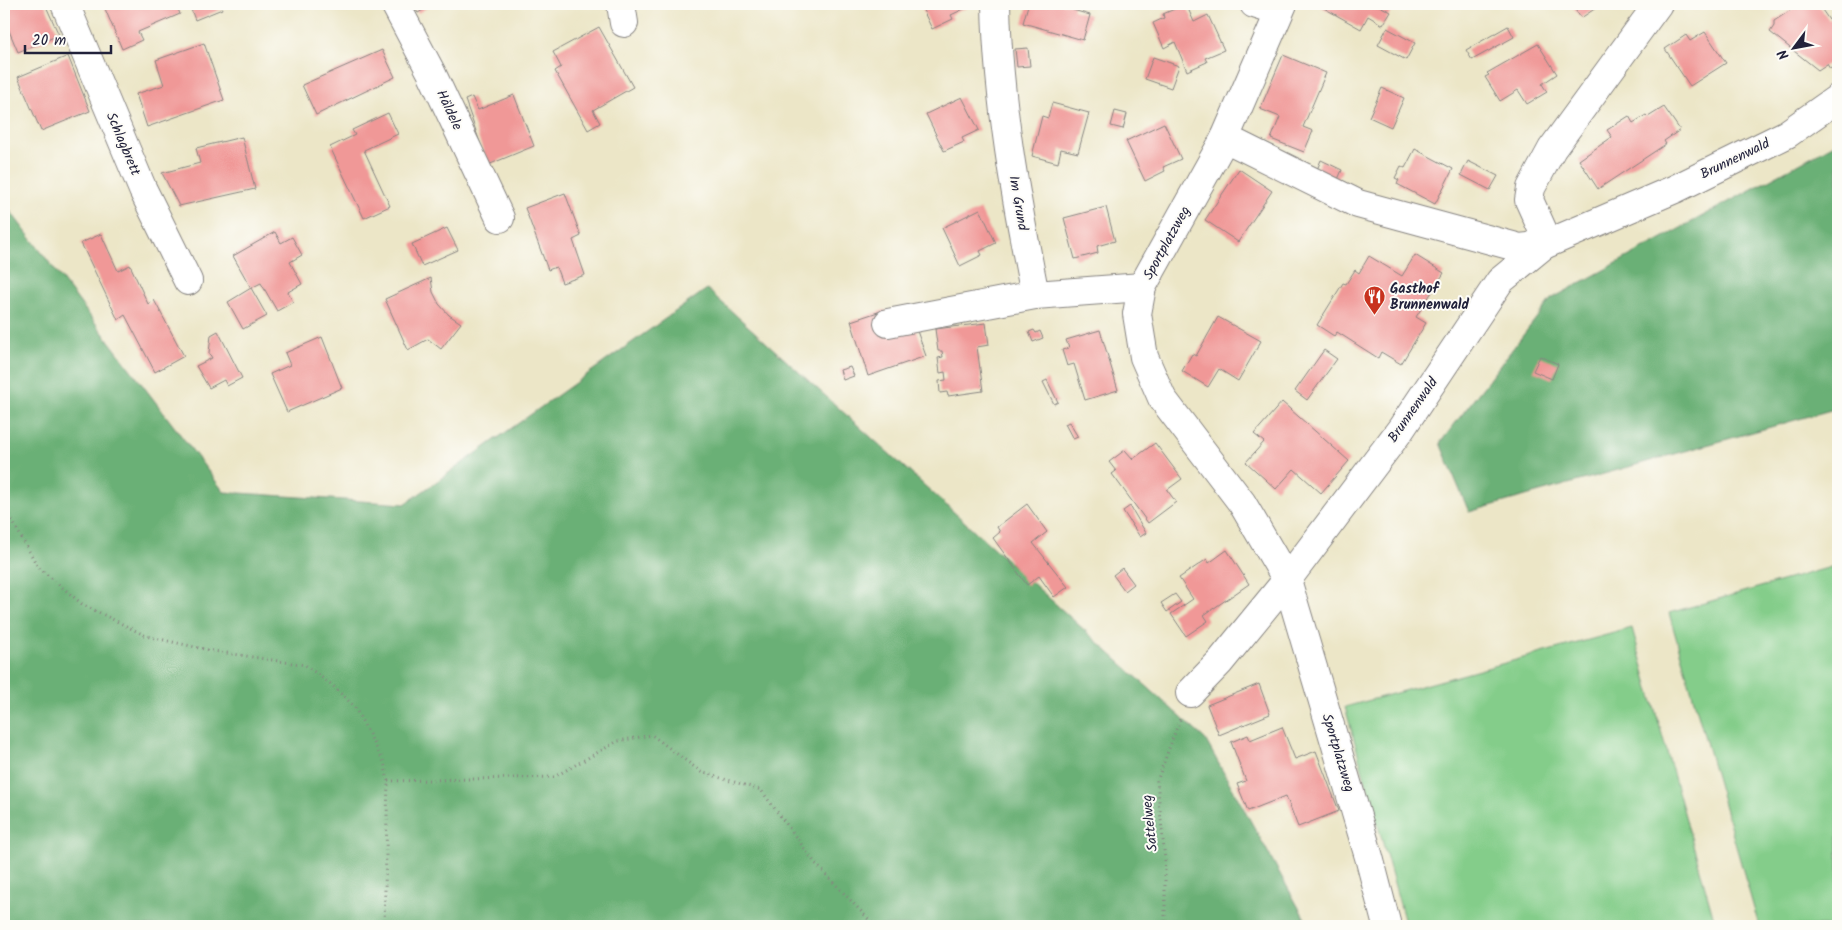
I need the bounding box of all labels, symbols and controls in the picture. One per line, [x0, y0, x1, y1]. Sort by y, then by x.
scale bar [25, 22, 111, 54]
north arrow [1770, 22, 1820, 72]
text: 20 m [32, 29, 66, 53]
text: N [1772, 45, 1795, 64]
street label: Häldele [430, 86, 468, 135]
street label: Schlagbrett [100, 109, 146, 180]
street label: Brunnenwald [1696, 132, 1775, 185]
street label: Im Grund [1002, 174, 1034, 233]
street label: Sportplatzweg [1138, 202, 1196, 284]
place label: Gasthof Brunnenwald [1390, 278, 1470, 316]
restaurant icon: Gasthof Brunnenwald [1362, 285, 1386, 316]
street label: Brunnenwald [1382, 372, 1444, 447]
street label: Sportplatzweg [1316, 711, 1360, 795]
street label: Sattelweg [1136, 794, 1164, 852]

